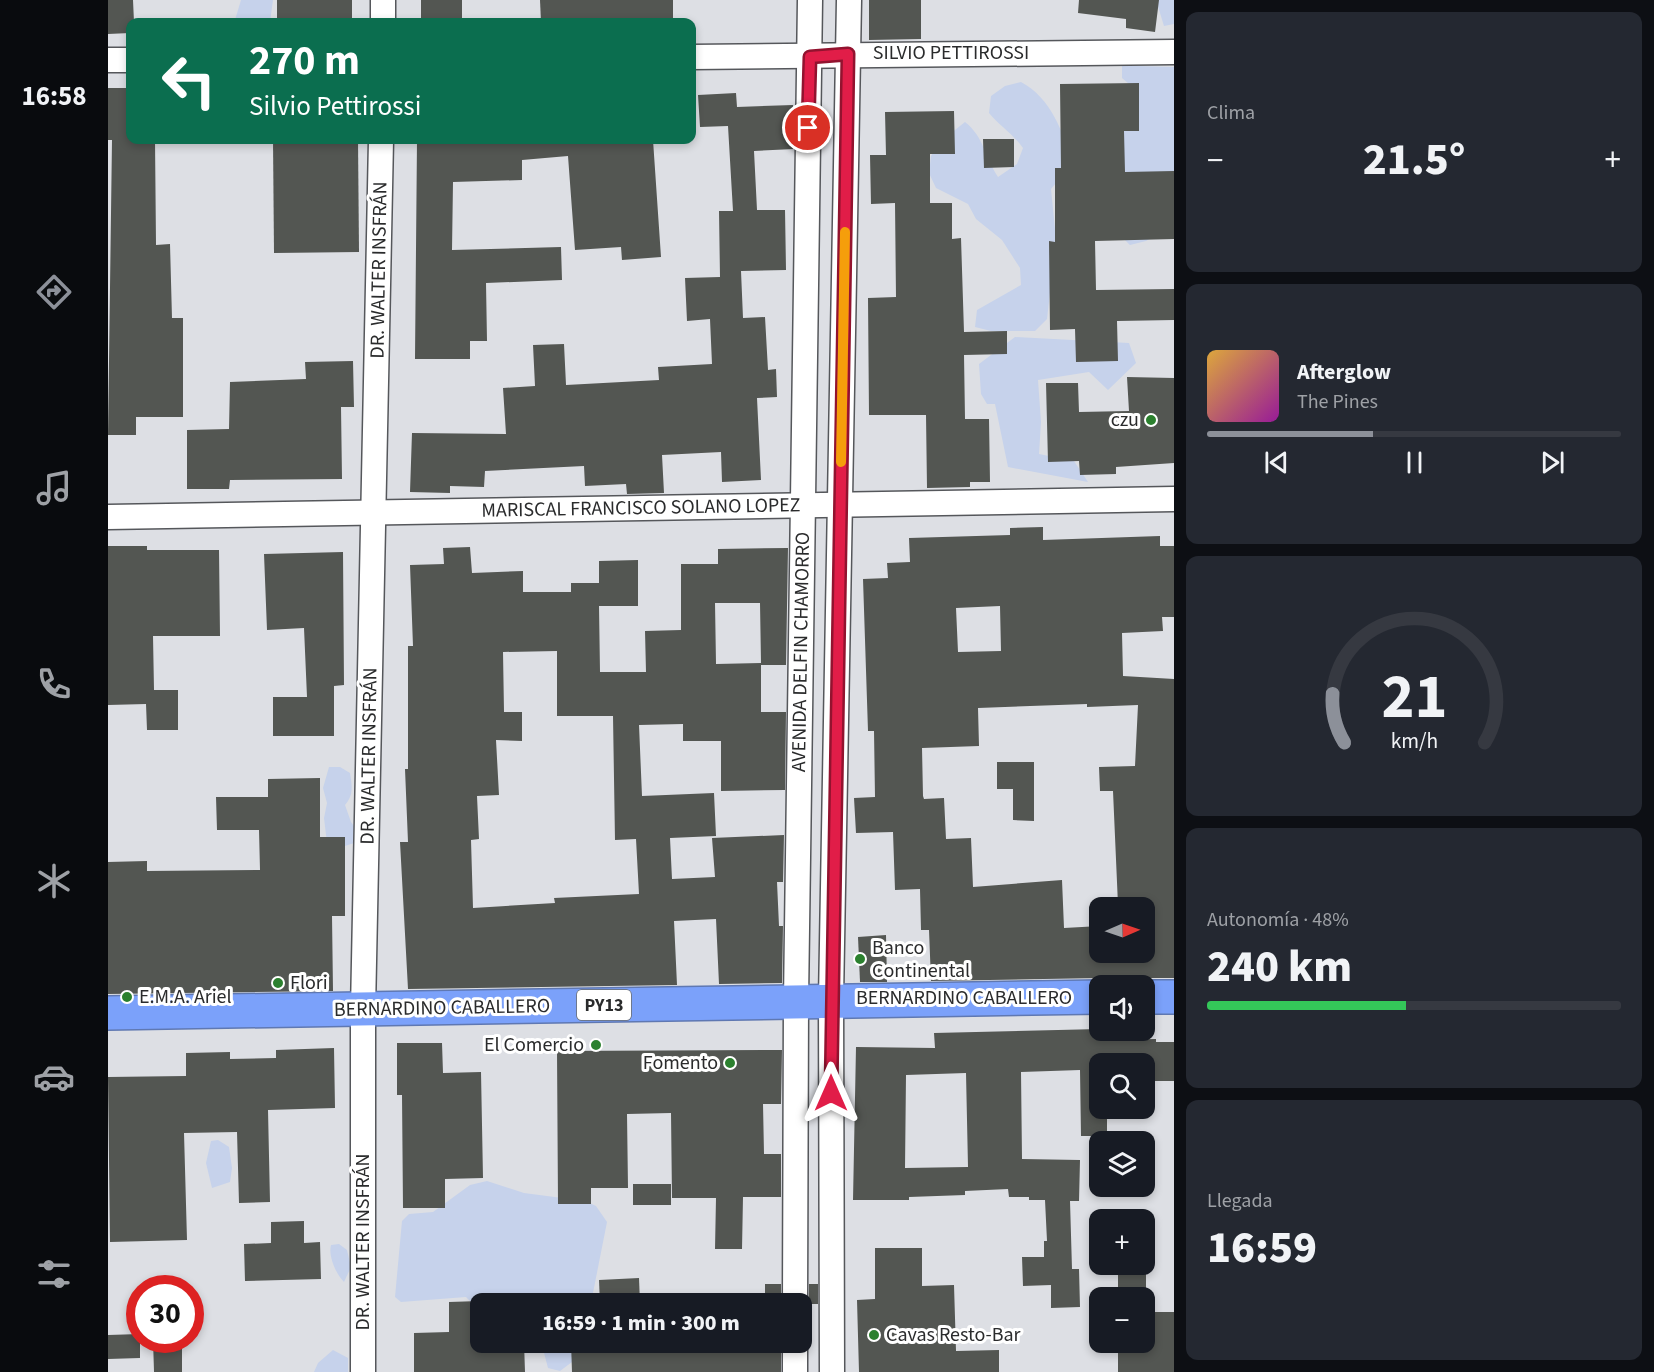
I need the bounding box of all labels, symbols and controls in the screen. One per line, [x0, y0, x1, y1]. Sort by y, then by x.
text: 270 m [249, 31, 360, 91]
street label: SILVIO PETTIROSSI [873, 39, 1029, 67]
icon: left [150, 42, 228, 120]
text: 16:58 [21, 77, 87, 116]
text: Silvio Pettirossi [249, 87, 421, 126]
text: Clima [1207, 99, 1255, 127]
pin [782, 102, 833, 153]
icon: arrive [791, 111, 824, 144]
text: 21.5° [1363, 128, 1465, 192]
text: − [1207, 137, 1223, 184]
text: + [1605, 137, 1621, 184]
street label: DR. WALTER INSFRÁN [363, 181, 395, 359]
icon: directions [33, 271, 75, 313]
text: Afterglow [1297, 356, 1391, 388]
text: The Pines [1297, 388, 1378, 416]
place label: czu [1111, 406, 1139, 434]
marker: czu [1144, 413, 1158, 427]
icon: previous [1260, 446, 1293, 479]
icon: pause [1398, 446, 1431, 479]
icon: next [1536, 446, 1569, 479]
icon: music [33, 467, 75, 509]
street label: MARISCAL FRANCISCO SOLANO LOPEZ [481, 491, 801, 525]
street label: AVENIDA DELFIN CHAMORRO [785, 532, 817, 772]
text: 21 [1381, 653, 1447, 742]
icon: phone [33, 663, 75, 705]
street label: DR. WALTER INSFRÁN [353, 667, 385, 845]
text: km/h [1390, 726, 1438, 757]
icon: climate [33, 860, 75, 902]
north arrow [1089, 897, 1155, 963]
map controls [1089, 897, 1155, 1353]
text: Autonomía · 48% [1207, 906, 1349, 934]
place label: Banco Continental [872, 934, 970, 985]
text: 240 km [1207, 935, 1352, 999]
marker: Banco Continental [853, 952, 867, 966]
place label: Flori [290, 969, 328, 997]
button: sound [1089, 975, 1155, 1041]
marker: Flori [271, 976, 285, 990]
place label: E.M.A. Ariel [139, 983, 232, 1011]
street label: BERNARDINO CABALLERO [856, 984, 1072, 1012]
marker: E.M.A. Ariel [120, 990, 134, 1004]
road number: PY13 [577, 990, 631, 1020]
street label: BERNARDINO CABALLERO [334, 992, 550, 1024]
place label: El Comercio [484, 1031, 584, 1059]
marker: El Comercio [589, 1038, 603, 1052]
place label: Fomento [643, 1049, 718, 1077]
button: search [1089, 1053, 1155, 1119]
icon: car [33, 1056, 75, 1098]
marker: Fomento [723, 1056, 737, 1070]
position arrow [799, 1061, 863, 1125]
button: layers [1089, 1131, 1155, 1197]
street label: DR. WALTER INSFRÁN [349, 1153, 377, 1331]
text: Llegada [1207, 1187, 1273, 1215]
button: + [1089, 1209, 1155, 1275]
text: 16:59 [1207, 1216, 1317, 1280]
icon: filters [33, 1253, 75, 1295]
speed limit sign: 30 [126, 1275, 204, 1353]
button: − [1089, 1287, 1155, 1353]
text: 16:59 · 1 min · 300 m [542, 1307, 740, 1339]
place label: Cavas Resto-Bar [886, 1321, 1020, 1349]
marker: Cavas Resto-Bar [867, 1328, 881, 1342]

